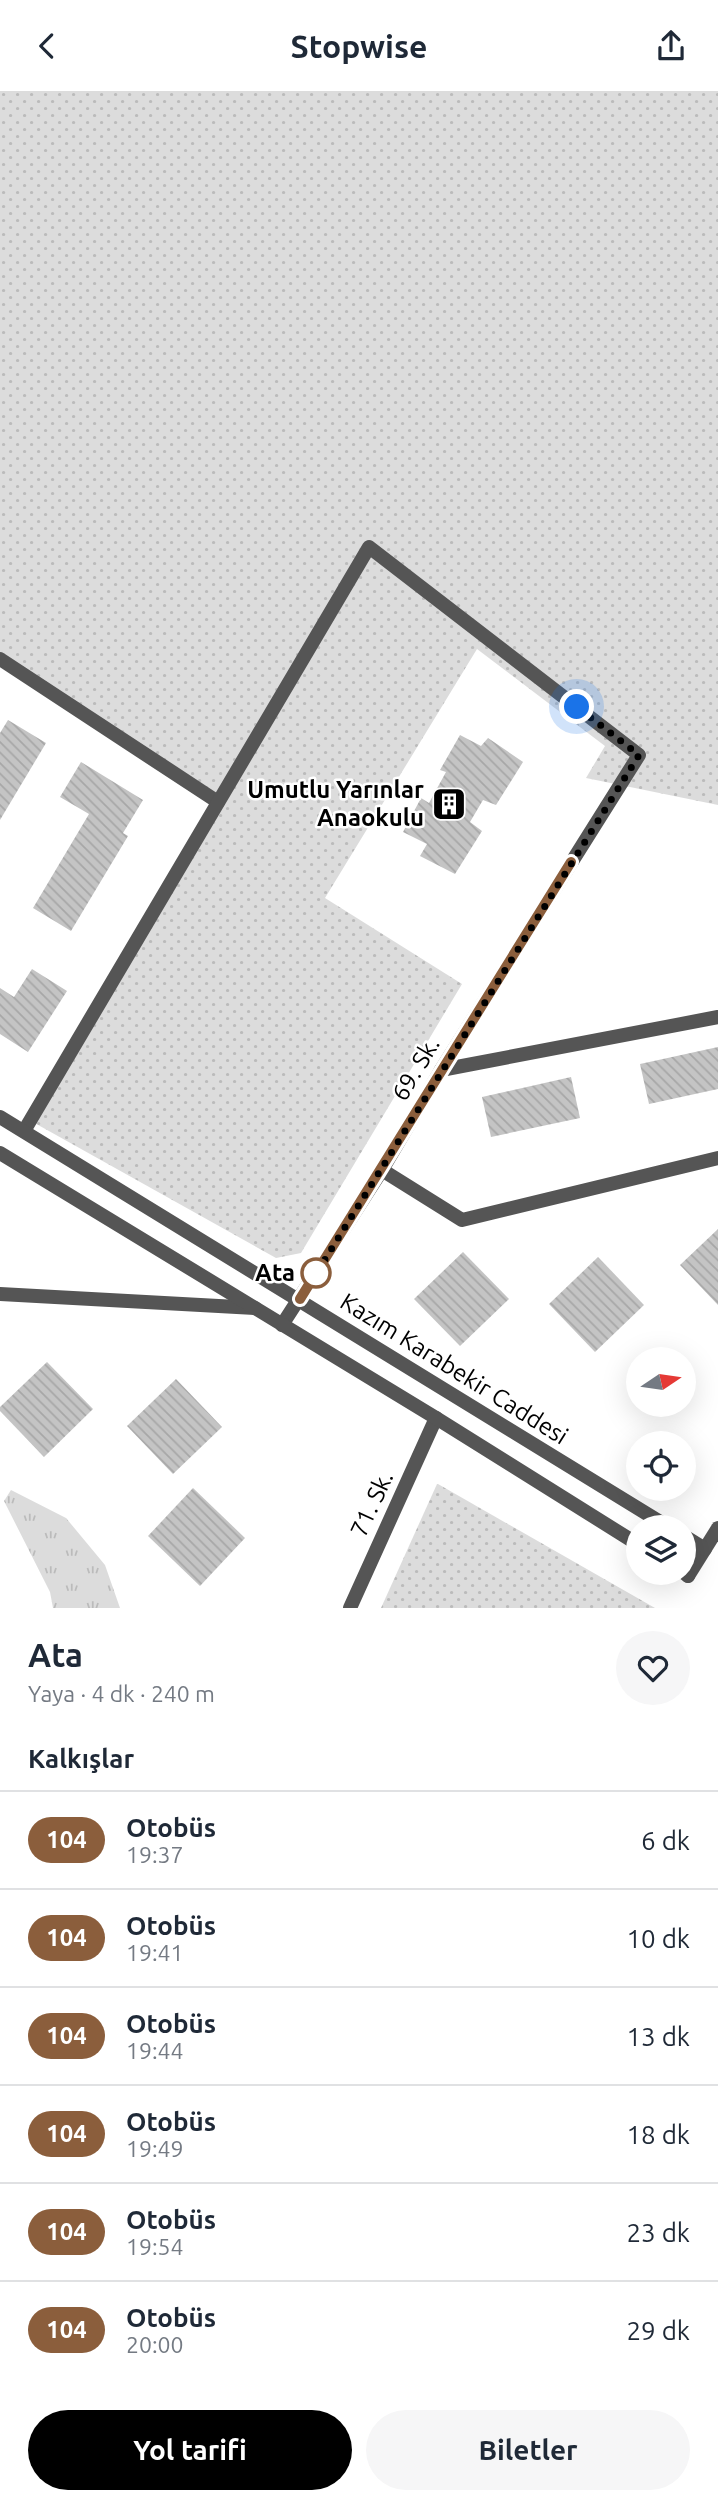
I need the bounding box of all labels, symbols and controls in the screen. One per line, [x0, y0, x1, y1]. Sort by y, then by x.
icon: back [28, 27, 66, 65]
icon: share [652, 27, 690, 65]
text: Stopwise [290, 28, 428, 64]
your location [559, 689, 594, 724]
place label: Umutlu Yarınlar Anaokulu [247, 776, 424, 831]
building icon: Umutlu Yarınlar Anaokulu [430, 785, 468, 823]
street label: 69. Sk. [386, 1032, 445, 1105]
marker: Ata [301, 1258, 331, 1288]
place label: Ata [255, 1259, 295, 1286]
street label: Kazım Karabekir Caddesi [336, 1287, 573, 1450]
north arrow [626, 1347, 696, 1417]
map controls [626, 1347, 696, 1585]
button: locate [626, 1431, 696, 1501]
street label: 71. Sk. [345, 1467, 398, 1541]
button: layers [626, 1515, 696, 1585]
button: heart [616, 1631, 690, 1705]
text: Ata [28, 1636, 83, 1673]
text: Yaya · 4 dk · 240 m [28, 1681, 215, 1706]
text: Kalkışlar [28, 1744, 134, 1773]
text: Otobüs [126, 1813, 216, 1842]
text: 104 [46, 1826, 87, 1853]
text: 6 dk [641, 1826, 690, 1855]
text: 19:37 [126, 1842, 184, 1867]
text: Otobüs [126, 1911, 216, 1940]
text: 104 [46, 1924, 87, 1951]
text: 10 dk [626, 1924, 690, 1953]
text: 19:41 [126, 1940, 184, 1965]
text: Otobüs [126, 2009, 216, 2038]
text: 104 [46, 2022, 87, 2049]
text: 13 dk [626, 2022, 690, 2051]
text: 19:44 [126, 2038, 184, 2063]
text: Otobüs [126, 2107, 216, 2136]
text: 104 [46, 2120, 87, 2147]
text: 18 dk [626, 2120, 690, 2149]
text: 19:49 [126, 2136, 184, 2161]
text: Otobüs [126, 2205, 216, 2234]
text: 104 [46, 2218, 87, 2245]
text: 23 dk [626, 2218, 690, 2247]
text: 19:54 [126, 2234, 184, 2259]
text: Otobüs [126, 2303, 216, 2332]
text: 104 [46, 2316, 87, 2343]
text: 29 dk [626, 2316, 690, 2345]
text: 20:00 [126, 2332, 184, 2357]
button: Yol tarifi [28, 2410, 352, 2490]
button: Biletler [366, 2410, 690, 2490]

